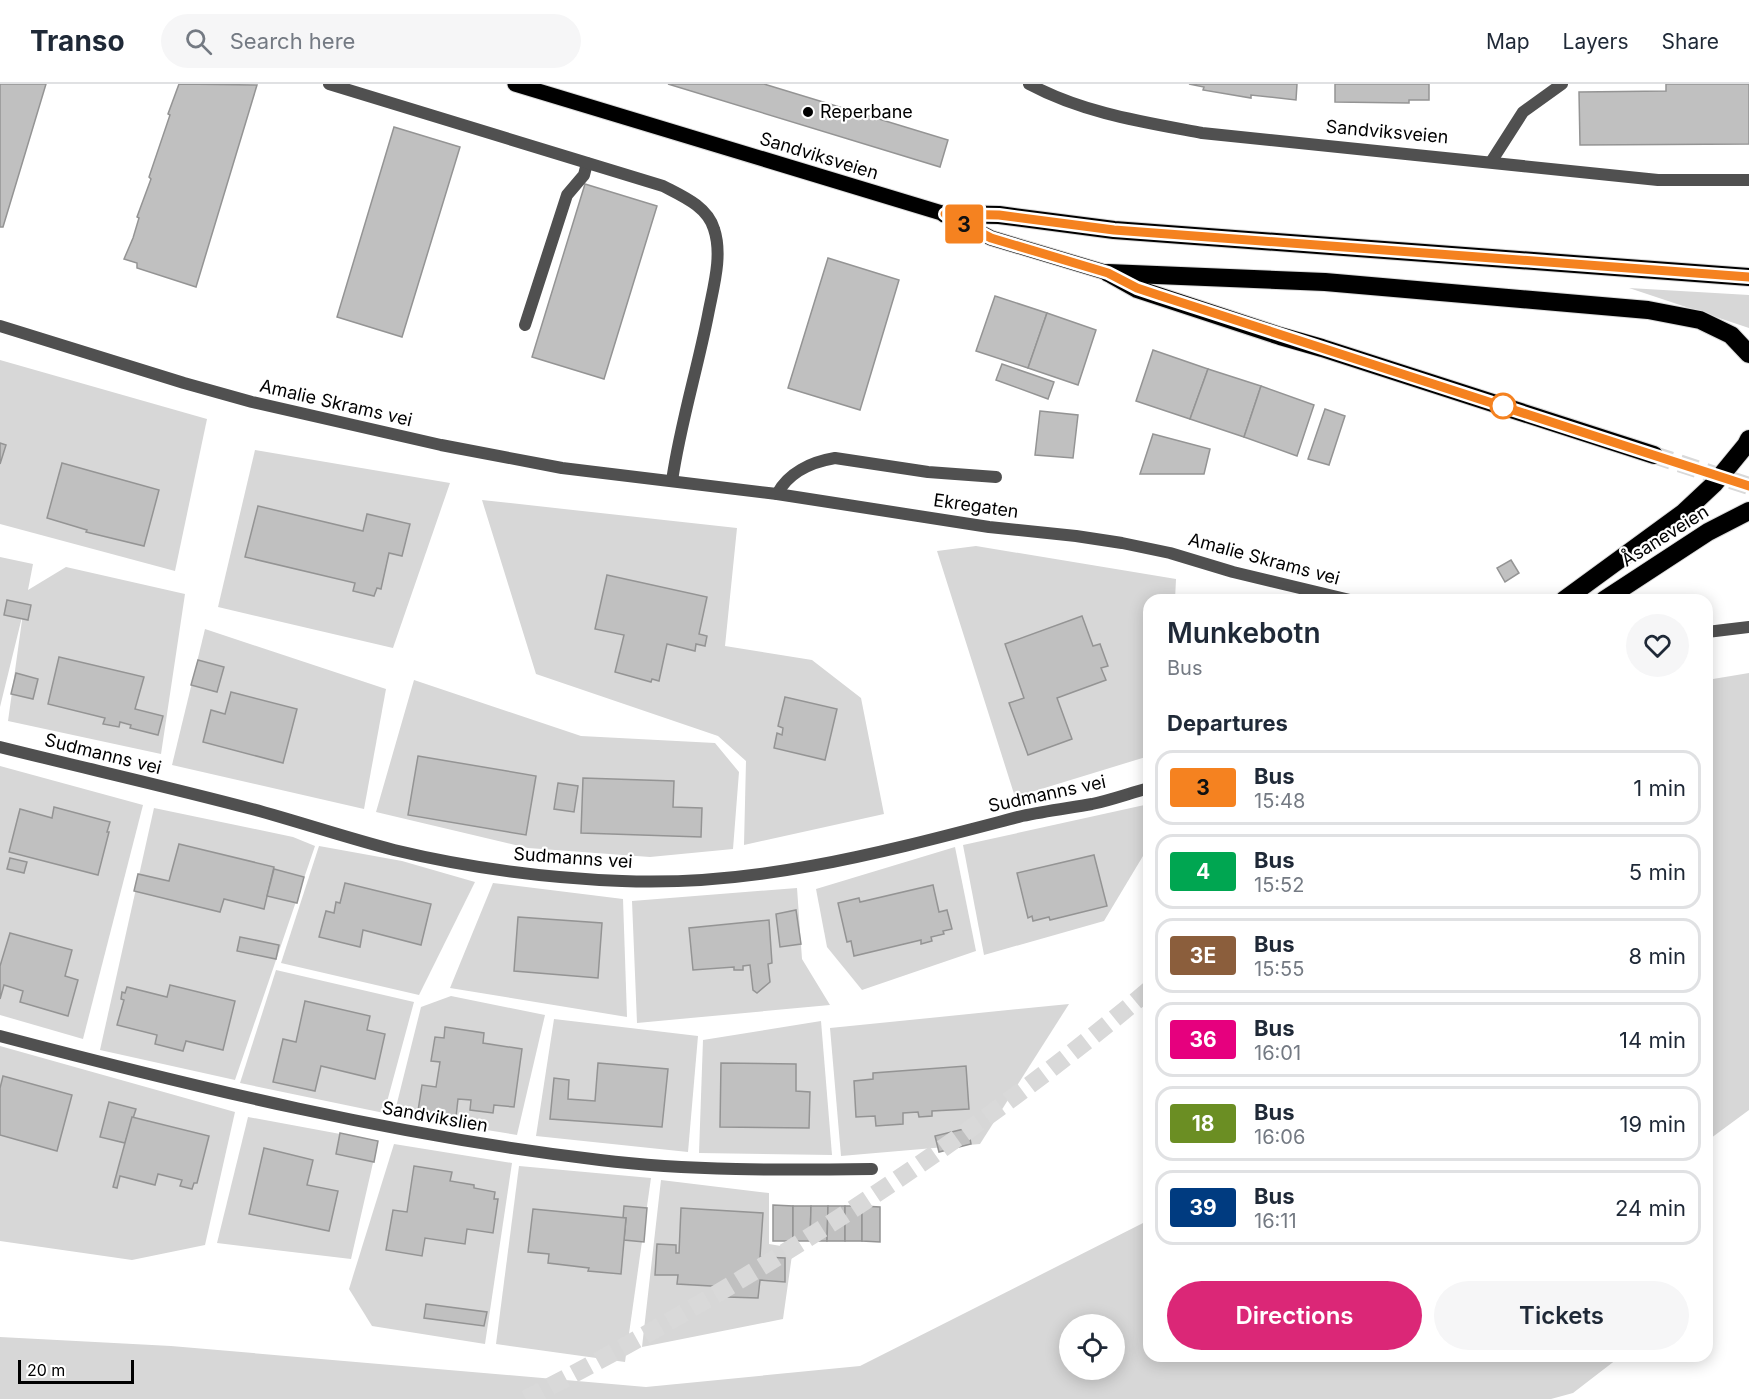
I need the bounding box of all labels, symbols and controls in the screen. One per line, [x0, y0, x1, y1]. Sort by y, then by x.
search box [161, 14, 581, 68]
text: Transo [30, 24, 125, 58]
icon: search [182, 25, 215, 58]
text: Search here [230, 28, 355, 54]
text: Map [1486, 29, 1530, 54]
text: Layers [1563, 29, 1629, 54]
text: Share [1662, 29, 1719, 54]
place label: Reperbane [820, 101, 913, 122]
marker: Reperbane [801, 105, 815, 119]
street label: Sandviksveien [1325, 116, 1449, 147]
street label: Sandviksveien [757, 127, 881, 184]
line badge: 3 [944, 204, 984, 244]
text: 3 [957, 212, 971, 237]
street label: Amalie Skrams vei [258, 375, 414, 430]
unlabelled marker [1490, 393, 1516, 419]
street label: Ekregaten [932, 489, 1020, 522]
street label: Åsaneveien [1616, 499, 1712, 571]
street label: Amalie Skrams vei [1186, 528, 1342, 589]
button: heart [1626, 614, 1689, 677]
text: Munkebotn [1167, 616, 1321, 650]
text: Bus [1167, 656, 1202, 680]
text: Departures [1167, 710, 1288, 736]
street label: Sudmanns vei [43, 729, 164, 778]
text: Bus [1254, 763, 1295, 789]
street label: Sudmanns vei [986, 771, 1108, 816]
text: 3 [1196, 775, 1210, 800]
text: 1 min [1633, 775, 1686, 801]
text: 15:48 [1254, 789, 1305, 813]
street label: Sudmanns vei [513, 843, 633, 872]
text: Bus [1254, 847, 1295, 873]
text: 4 [1196, 859, 1210, 884]
text: 5 min [1629, 859, 1686, 885]
text: 15:52 [1254, 873, 1304, 897]
text: Bus [1254, 931, 1295, 957]
text: 3E [1190, 943, 1216, 968]
text: 8 min [1629, 943, 1686, 969]
text: 15:55 [1254, 957, 1304, 981]
text: Bus [1254, 1015, 1295, 1041]
text: 36 [1189, 1027, 1217, 1052]
text: 14 min [1619, 1027, 1686, 1053]
text: 16:01 [1254, 1041, 1301, 1065]
street label: Sandvikslien [381, 1097, 490, 1136]
text: Bus [1254, 1099, 1295, 1125]
text: 18 [1192, 1111, 1214, 1136]
text: 19 min [1620, 1111, 1686, 1137]
text: 16:06 [1254, 1125, 1305, 1149]
text: Bus [1254, 1183, 1295, 1209]
text: 39 [1189, 1195, 1217, 1220]
text: 24 min [1615, 1195, 1686, 1221]
text: 16:11 [1254, 1209, 1297, 1233]
button: Directions [1167, 1281, 1422, 1350]
button: Tickets [1434, 1281, 1689, 1350]
map controls [1059, 1314, 1125, 1380]
button: locate [1059, 1314, 1125, 1380]
scale bar [18, 1357, 134, 1384]
text: 20 m [27, 1360, 65, 1380]

